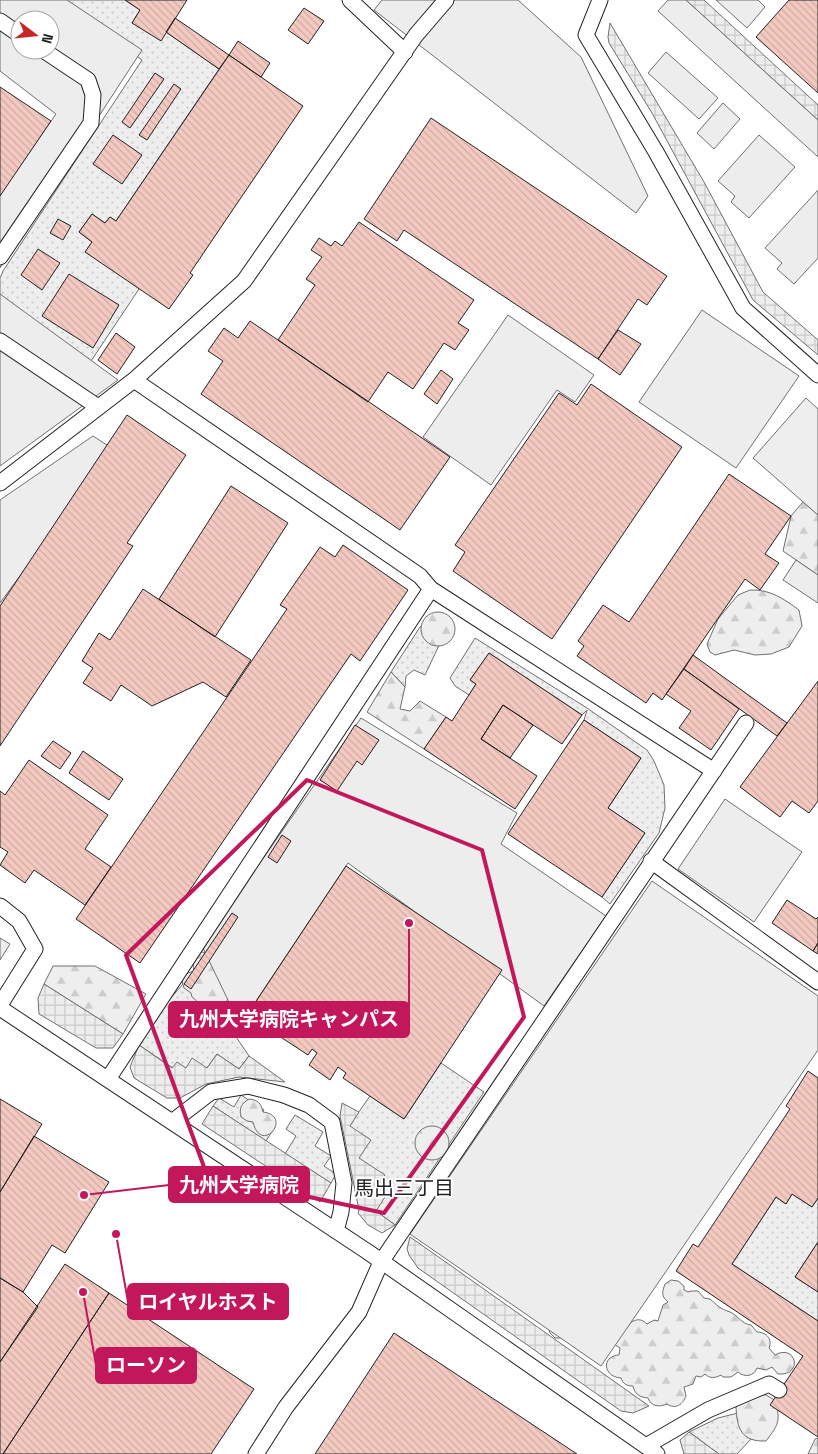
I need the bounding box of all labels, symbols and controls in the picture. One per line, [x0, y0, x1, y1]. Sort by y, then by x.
north arrow [10, 10, 60, 60]
text: N [38, 32, 57, 46]
callout: 九州大学病院キャンパス [169, 1002, 409, 1037]
text: 九州大学病院キャンパス [179, 1006, 399, 1032]
callout: 九州大学病院 [169, 1167, 309, 1202]
text: 九州大学病院 [179, 1172, 299, 1198]
district label: 馬出三丁目 [354, 1175, 454, 1201]
callout: ロイヤルホスト [128, 1284, 288, 1319]
text: ロイヤルホスト [138, 1289, 278, 1315]
callout: ローソン [96, 1348, 196, 1383]
text: ローソン [106, 1352, 186, 1378]

